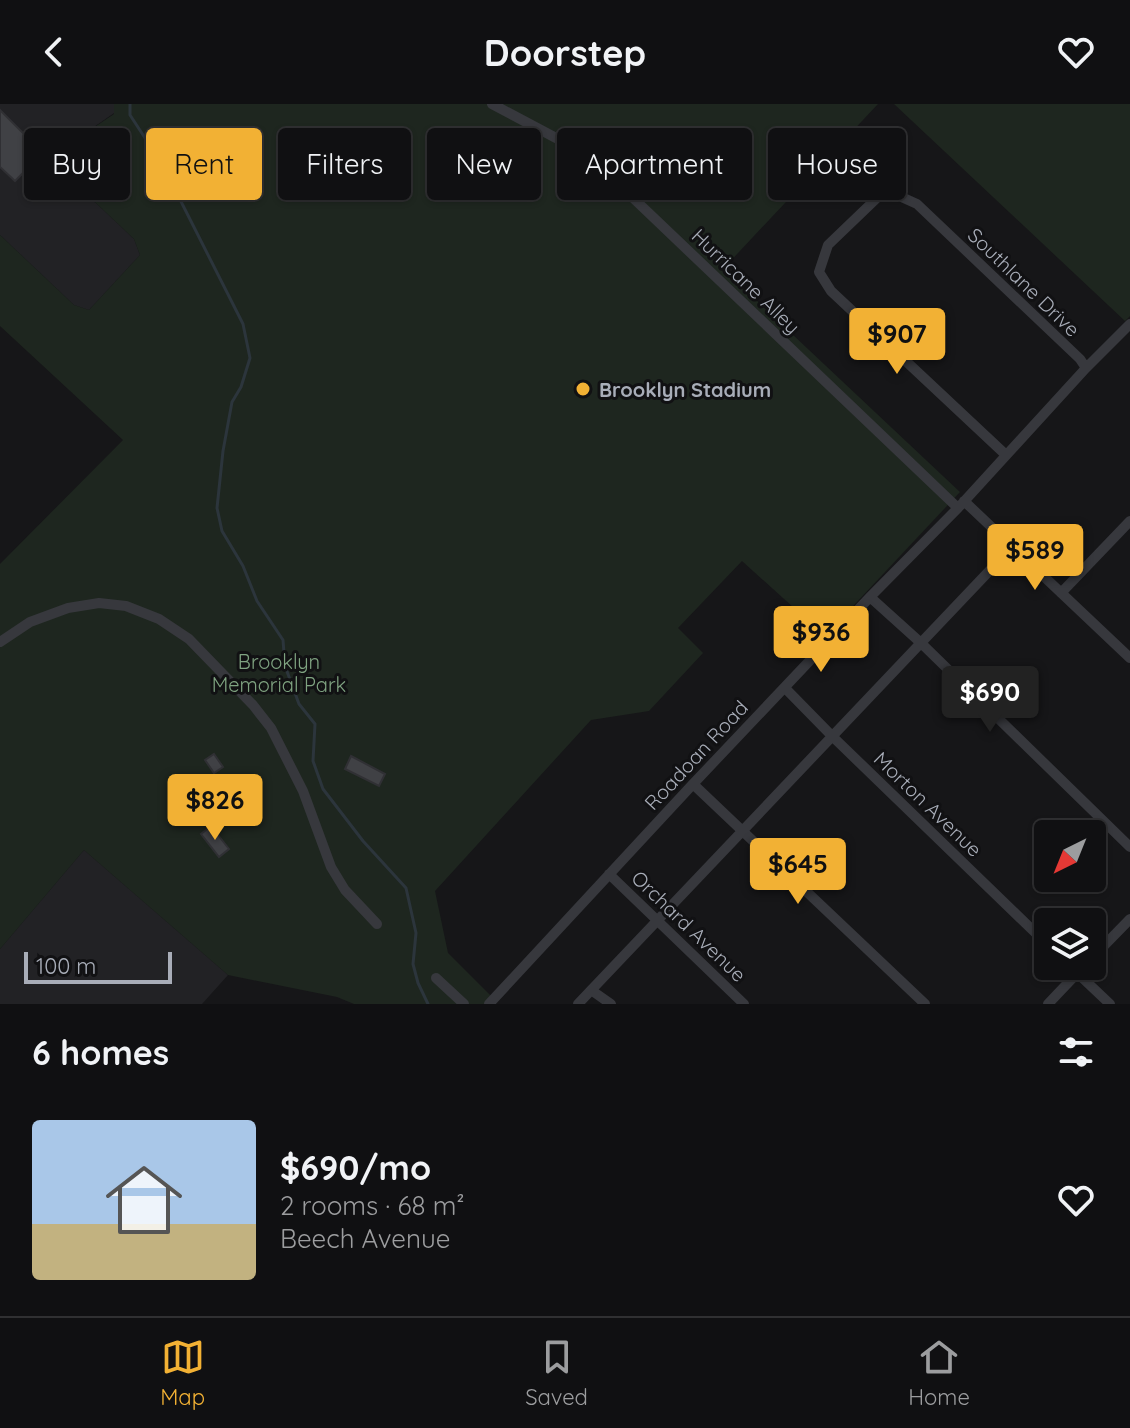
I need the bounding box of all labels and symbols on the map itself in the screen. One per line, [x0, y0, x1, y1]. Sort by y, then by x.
street label: Southlane Drive [963, 222, 1085, 342]
street label: Hurricane Alley [687, 223, 805, 339]
pin: $907 [850, 308, 944, 376]
place label: Brooklyn Stadium [599, 377, 771, 402]
marker: Brooklyn Stadium [574, 380, 592, 398]
pin: $589 [988, 524, 1082, 592]
pin: $936 [774, 606, 868, 674]
park label: Brooklyn Memorial Park [212, 649, 346, 697]
pin: $690 [943, 666, 1037, 734]
street label: Roadoan Road [639, 695, 753, 815]
street label: Morton Avenue [869, 746, 987, 862]
pin: $826 [168, 774, 262, 842]
north arrow [1034, 820, 1106, 892]
pin: $645 [751, 838, 845, 906]
street label: Orchard Avenue [626, 865, 752, 987]
scale bar [24, 948, 172, 984]

